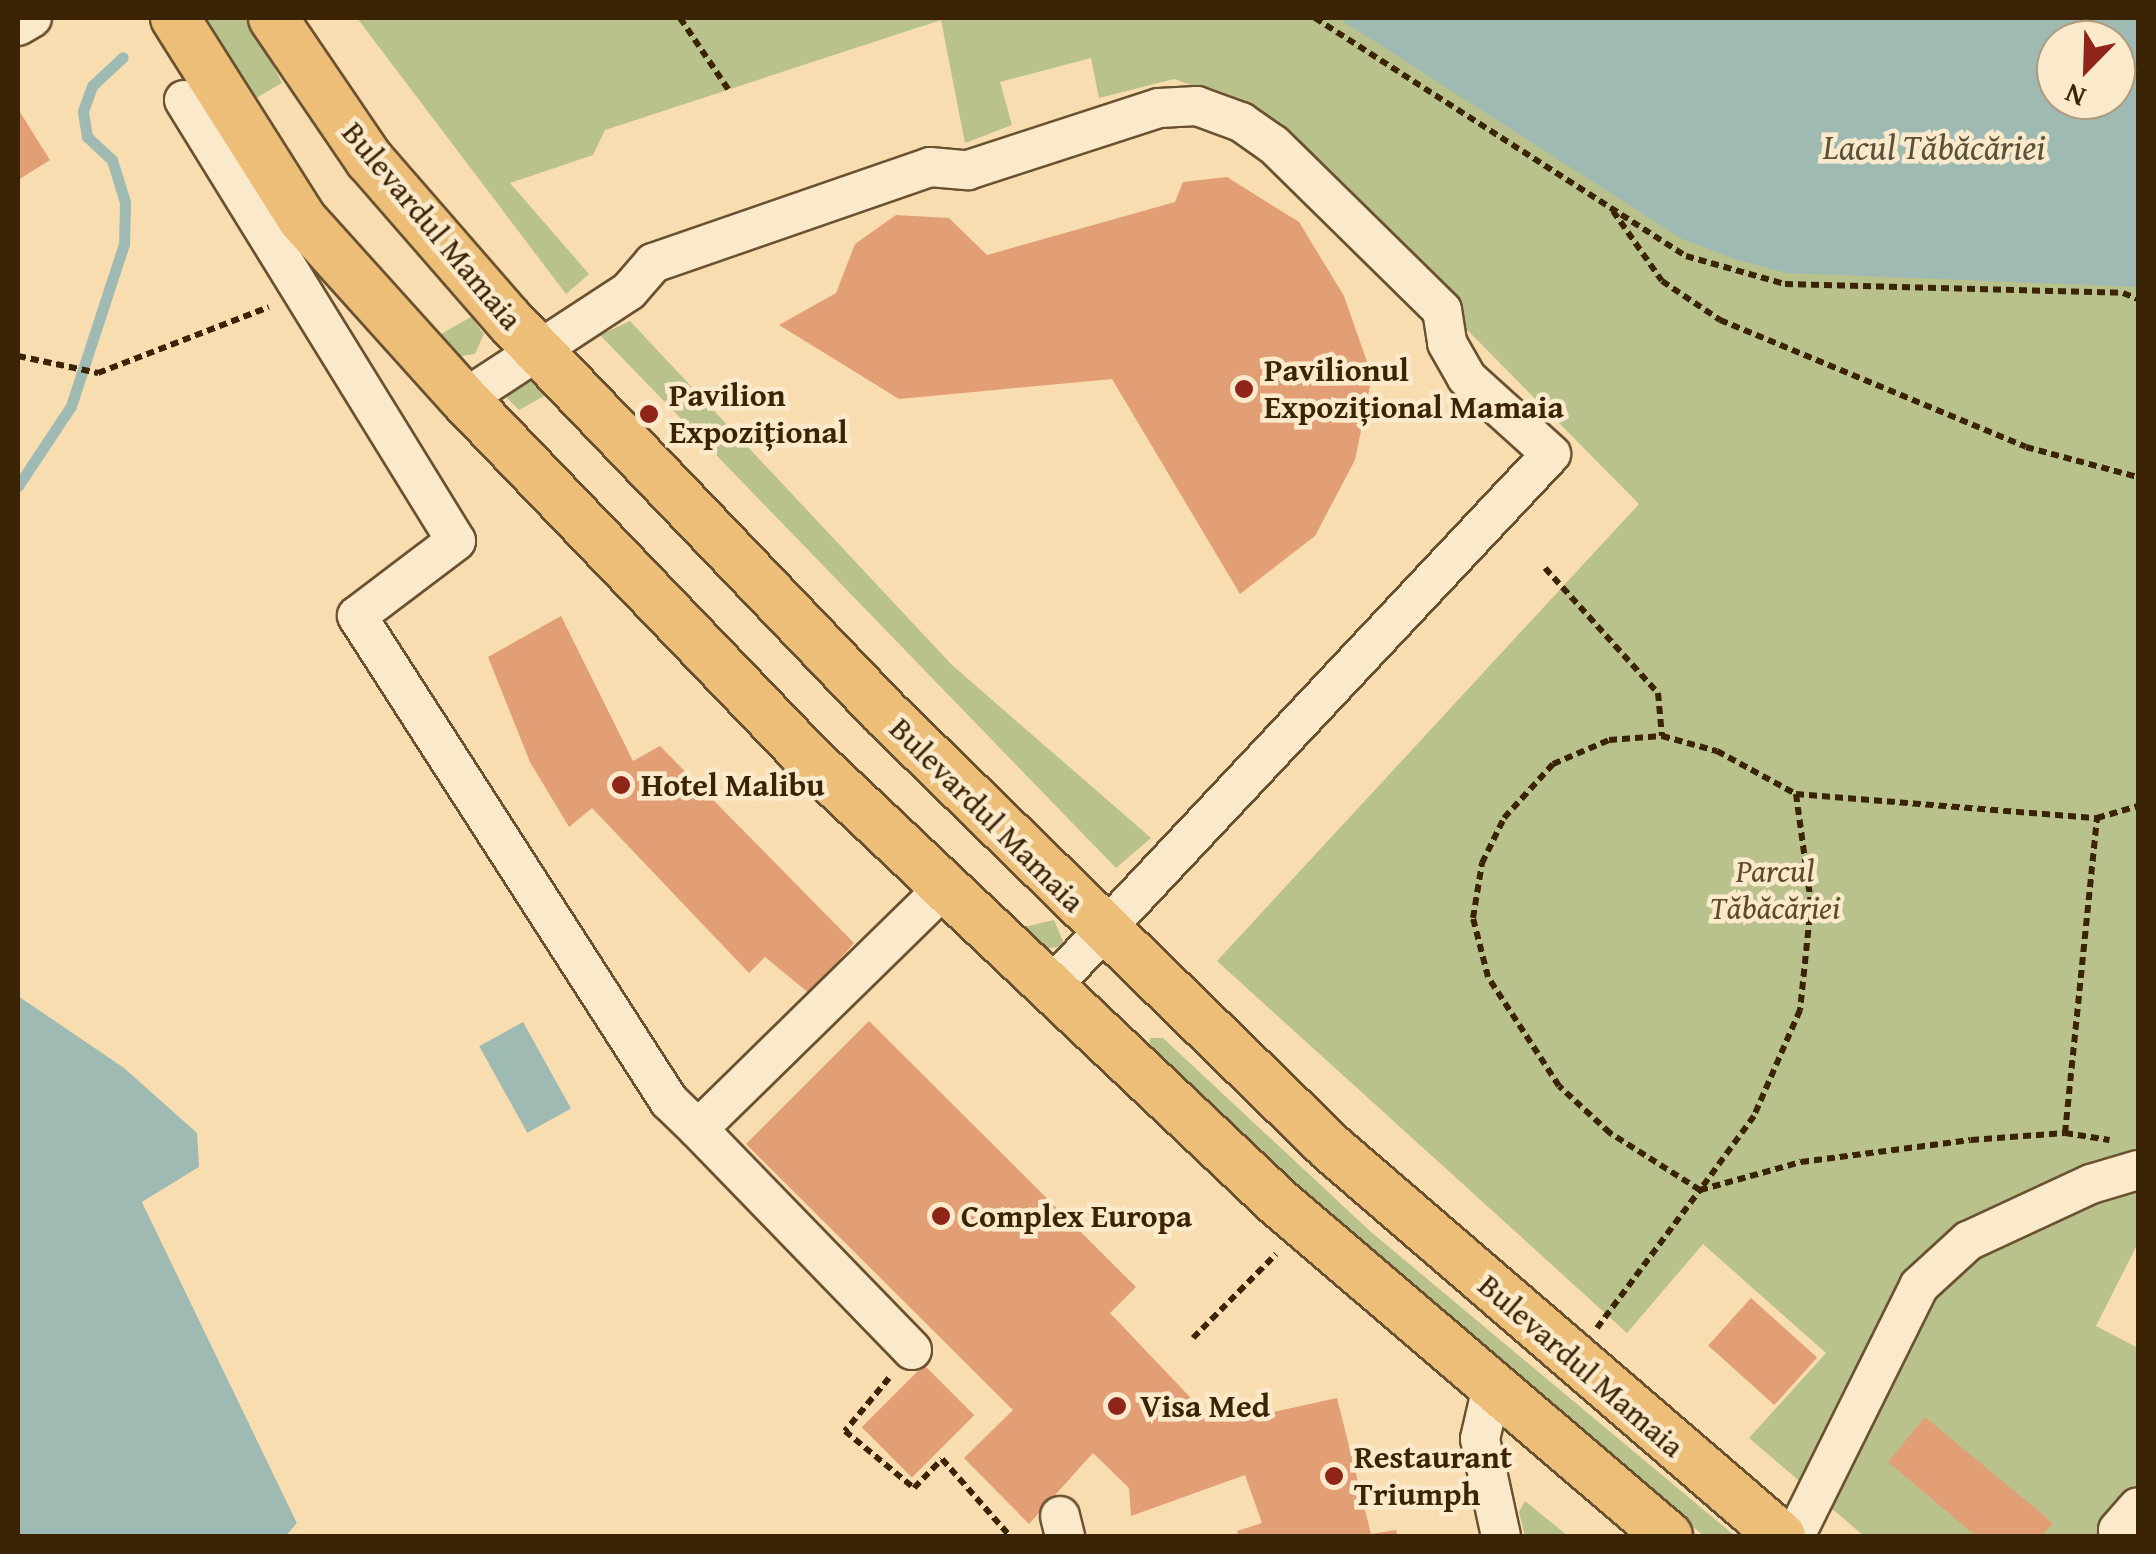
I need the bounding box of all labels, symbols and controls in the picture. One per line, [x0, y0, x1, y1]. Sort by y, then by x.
north arrow [2036, 20, 2136, 120]
text: N [2058, 74, 2091, 119]
street label: Bulevardul Mamaia [334, 114, 530, 338]
water label: Lacul Tăbăcăriei [1823, 126, 2045, 168]
place label: Pavilionul Expozițional Mamaia [1264, 352, 1564, 427]
place label: Pavilion Expozițional [669, 377, 848, 452]
marker: Pavilionul Expozițional Mamaia [1233, 378, 1255, 400]
marker: Pavilion Expozițional [638, 403, 660, 425]
street label: Bulevardul Mamaia [882, 710, 1092, 920]
place label: Hotel Malibu [641, 766, 825, 804]
marker: Hotel Malibu [610, 774, 632, 796]
park label: Parcul Tăbăcăriei [1710, 853, 1840, 928]
place label: Complex Europa [961, 1197, 1192, 1235]
marker: Complex Europa [930, 1205, 952, 1227]
street label: Bulevardul Mamaia [1470, 1266, 1692, 1466]
place label: Visa Med [1140, 1387, 1270, 1425]
marker: Visa Med [1104, 1393, 1130, 1419]
place label: Restaurant Triumph [1354, 1439, 1512, 1514]
marker: Restaurant Triumph [1323, 1465, 1345, 1487]

